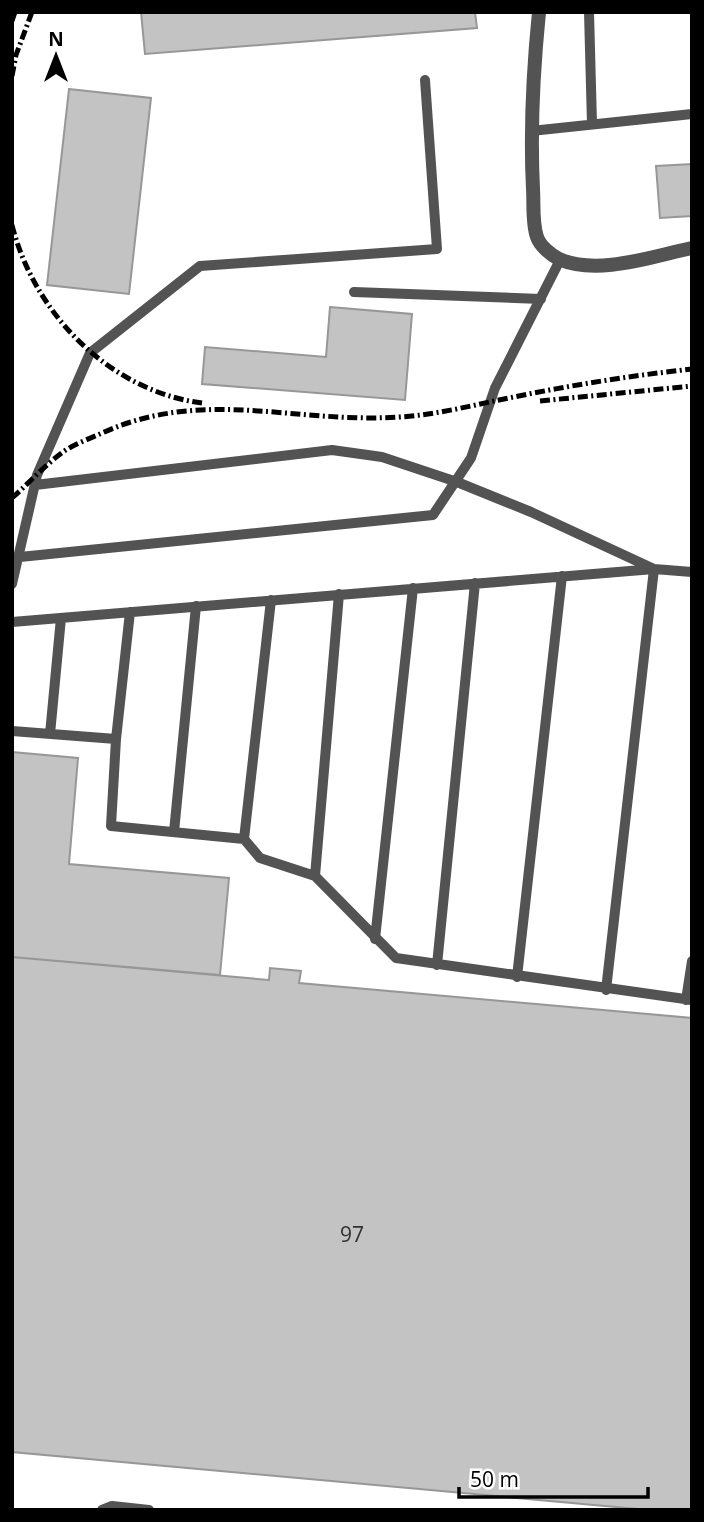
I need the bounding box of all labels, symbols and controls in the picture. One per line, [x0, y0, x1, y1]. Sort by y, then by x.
north arrow [21, 21, 91, 91]
text: N [48, 26, 64, 52]
house number: 97 [340, 1220, 364, 1248]
scale bar [459, 1456, 648, 1500]
text: 50 m [470, 1465, 519, 1493]

